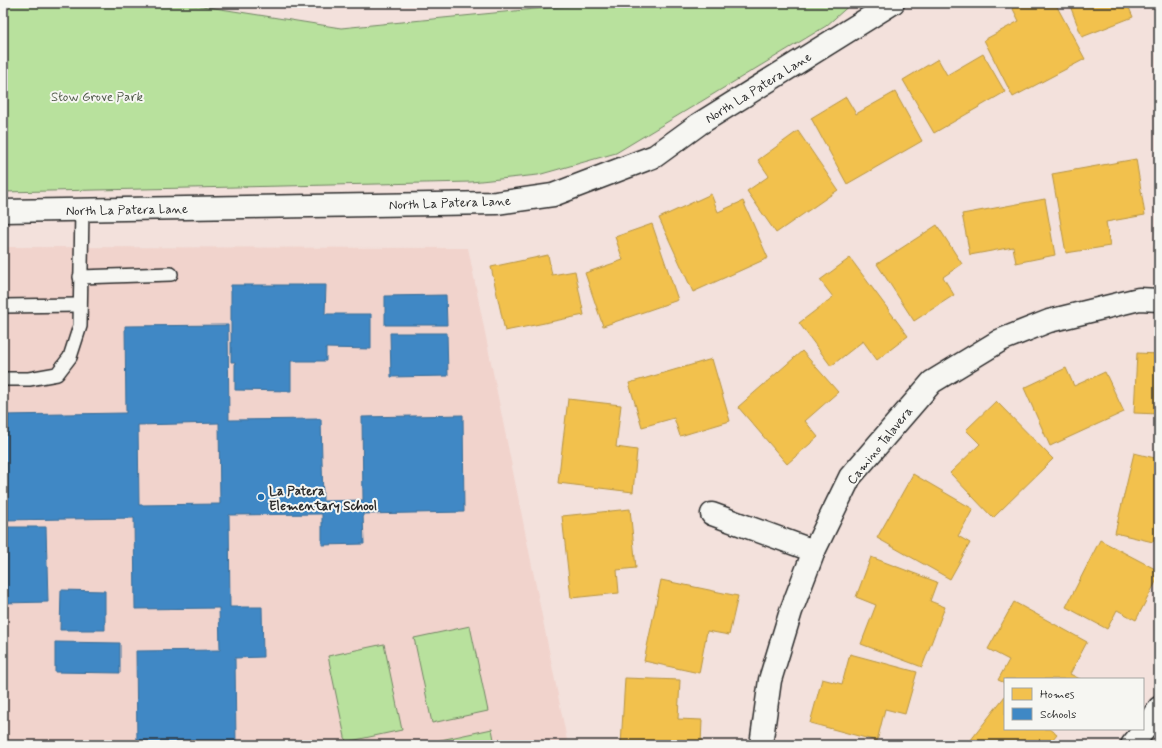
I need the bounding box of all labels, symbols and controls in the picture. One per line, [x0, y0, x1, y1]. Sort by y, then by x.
street label: North La Patera Lane [702, 49, 815, 128]
park label: Stow Grove Park [51, 89, 143, 106]
street label: North La Patera Lane [389, 193, 511, 214]
street label: North La Patera Lane [66, 201, 188, 220]
street label: Camino Talavera [844, 403, 917, 488]
place label: La Patera Elementary School [269, 483, 377, 515]
marker: La Patera Elementary School [256, 492, 266, 502]
legend [1004, 678, 1144, 730]
text: Homes [1040, 687, 1075, 703]
text: Schools [1040, 707, 1076, 723]

